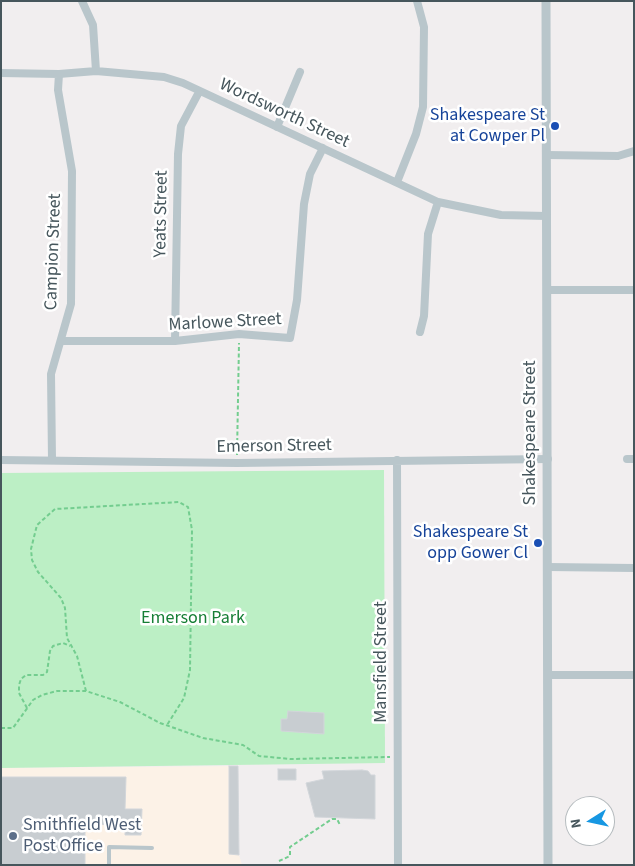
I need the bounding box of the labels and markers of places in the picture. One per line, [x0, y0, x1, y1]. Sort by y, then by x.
place label: Shakespeare St at Cowper Pl [430, 105, 545, 148]
marker: Shakespeare St at Cowper Pl [549, 120, 561, 132]
place label: Shakespeare St opp Gower Cl [413, 522, 528, 564]
marker: Shakespeare St opp Gower Cl [532, 537, 544, 549]
place label: Smithfield West Post Office [23, 815, 141, 858]
marker: Smithfield West Post Office [7, 830, 19, 842]

